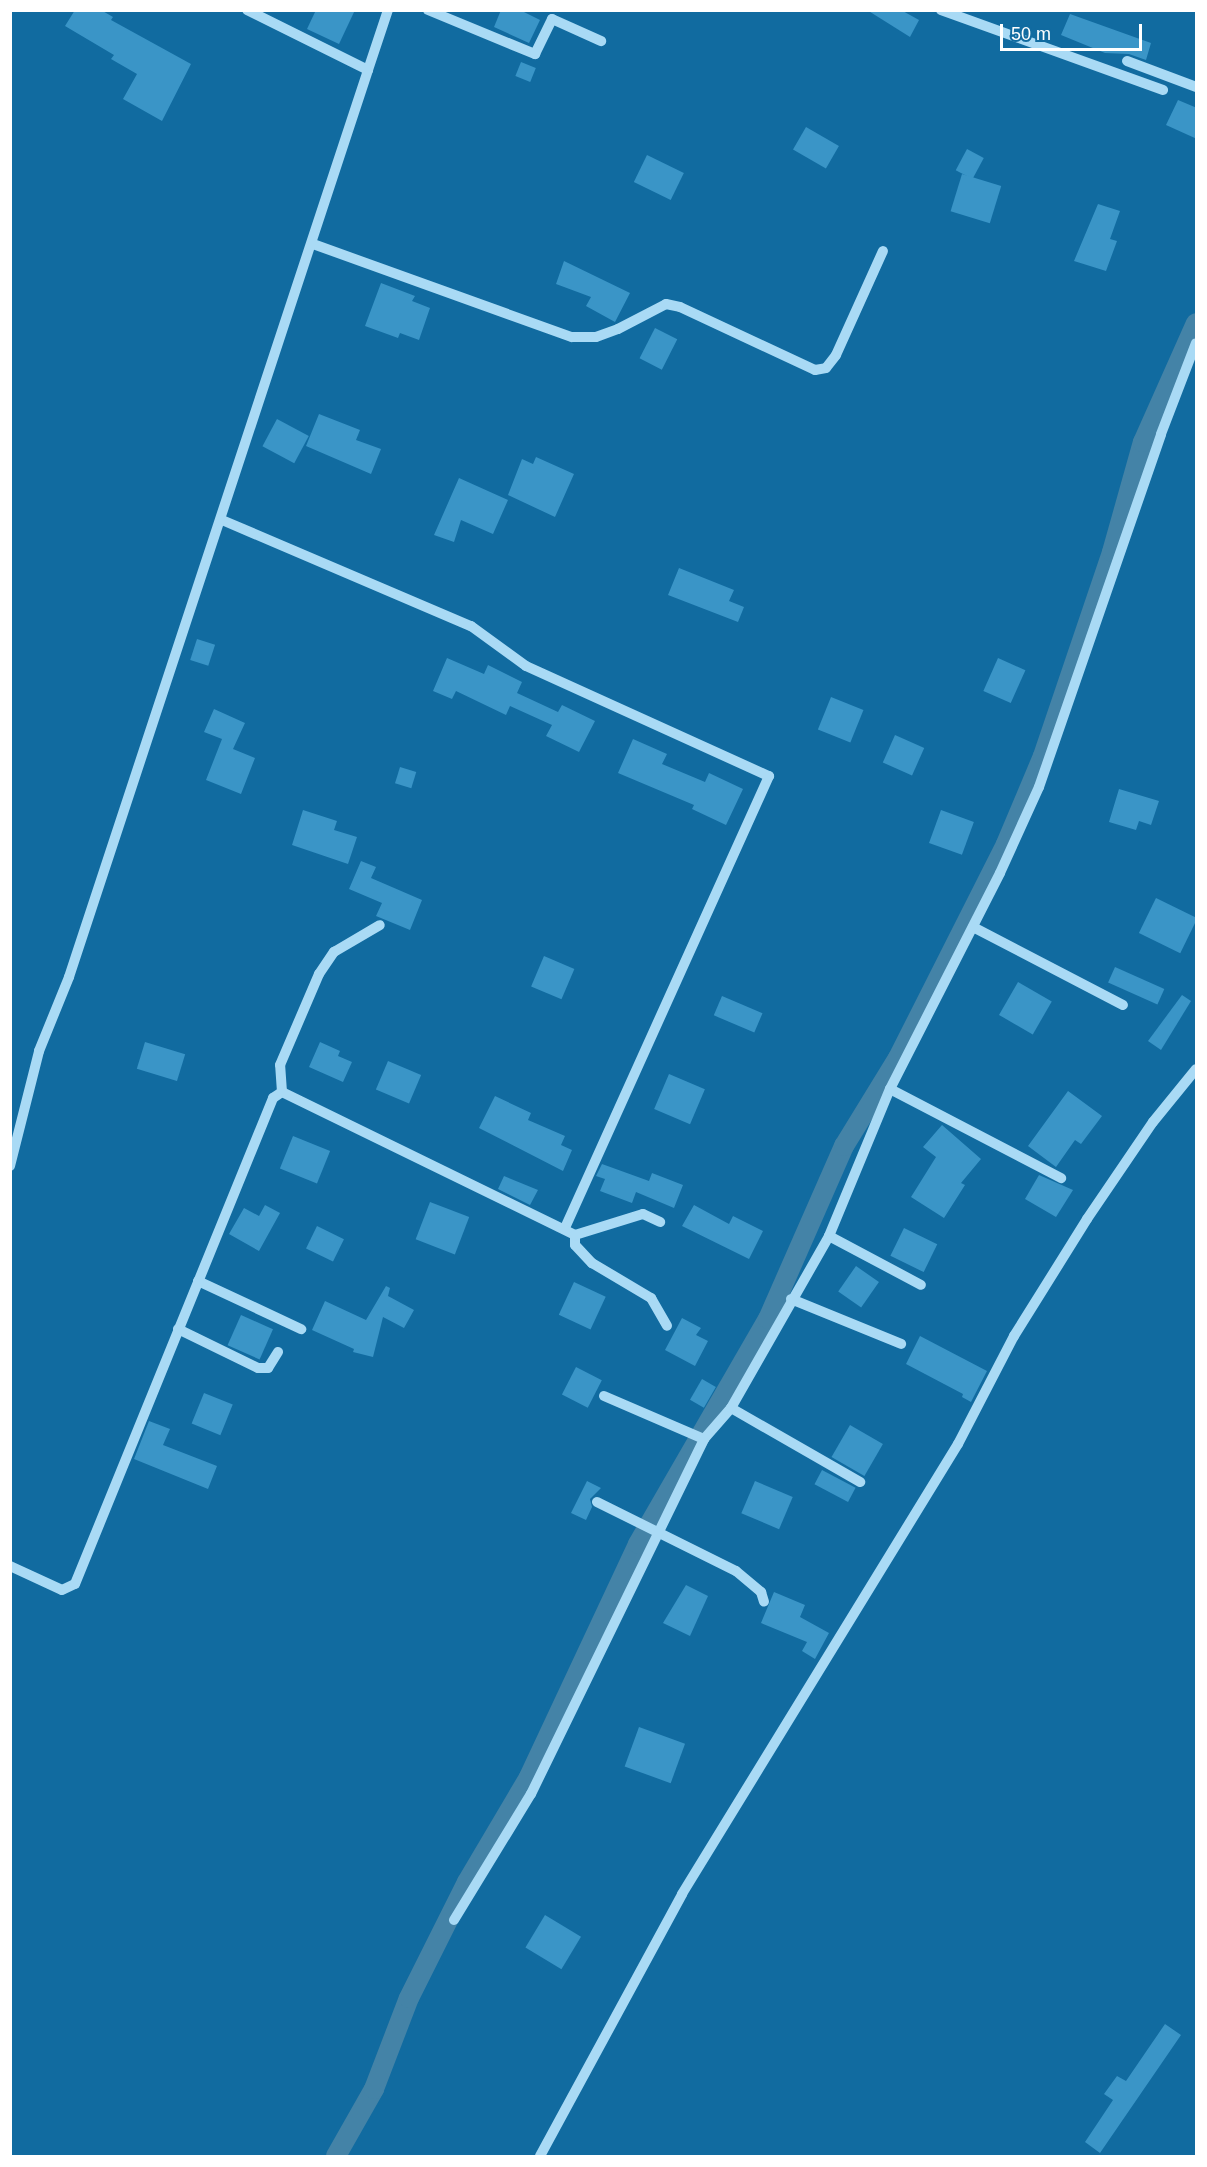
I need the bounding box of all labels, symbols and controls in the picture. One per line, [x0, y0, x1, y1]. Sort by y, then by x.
scale bar [1003, 12, 1146, 50]
text: 50 m [1011, 24, 1051, 44]

